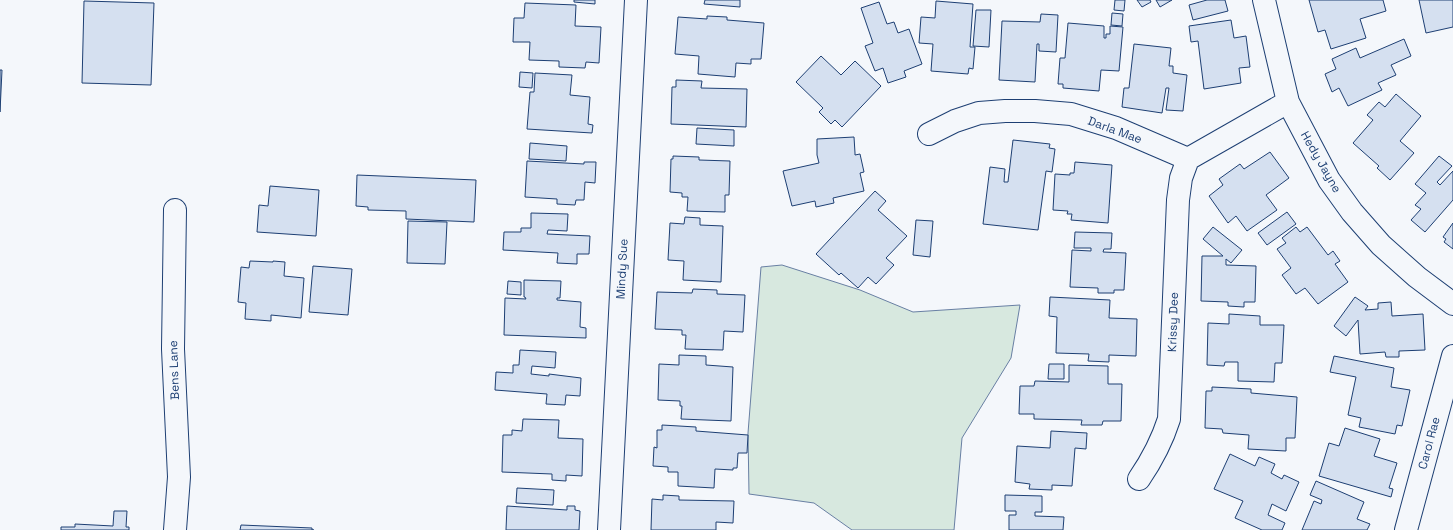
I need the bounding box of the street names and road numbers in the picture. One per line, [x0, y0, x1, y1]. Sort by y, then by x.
street label: Darla Mae [1086, 113, 1144, 147]
street label: Hedy Jayne [1297, 128, 1345, 196]
street label: Mindy Sue [612, 238, 632, 300]
street label: Krissy Dee [1164, 292, 1182, 352]
street label: Bens Lane [165, 340, 183, 400]
street label: Carol Rae [1414, 415, 1444, 471]

